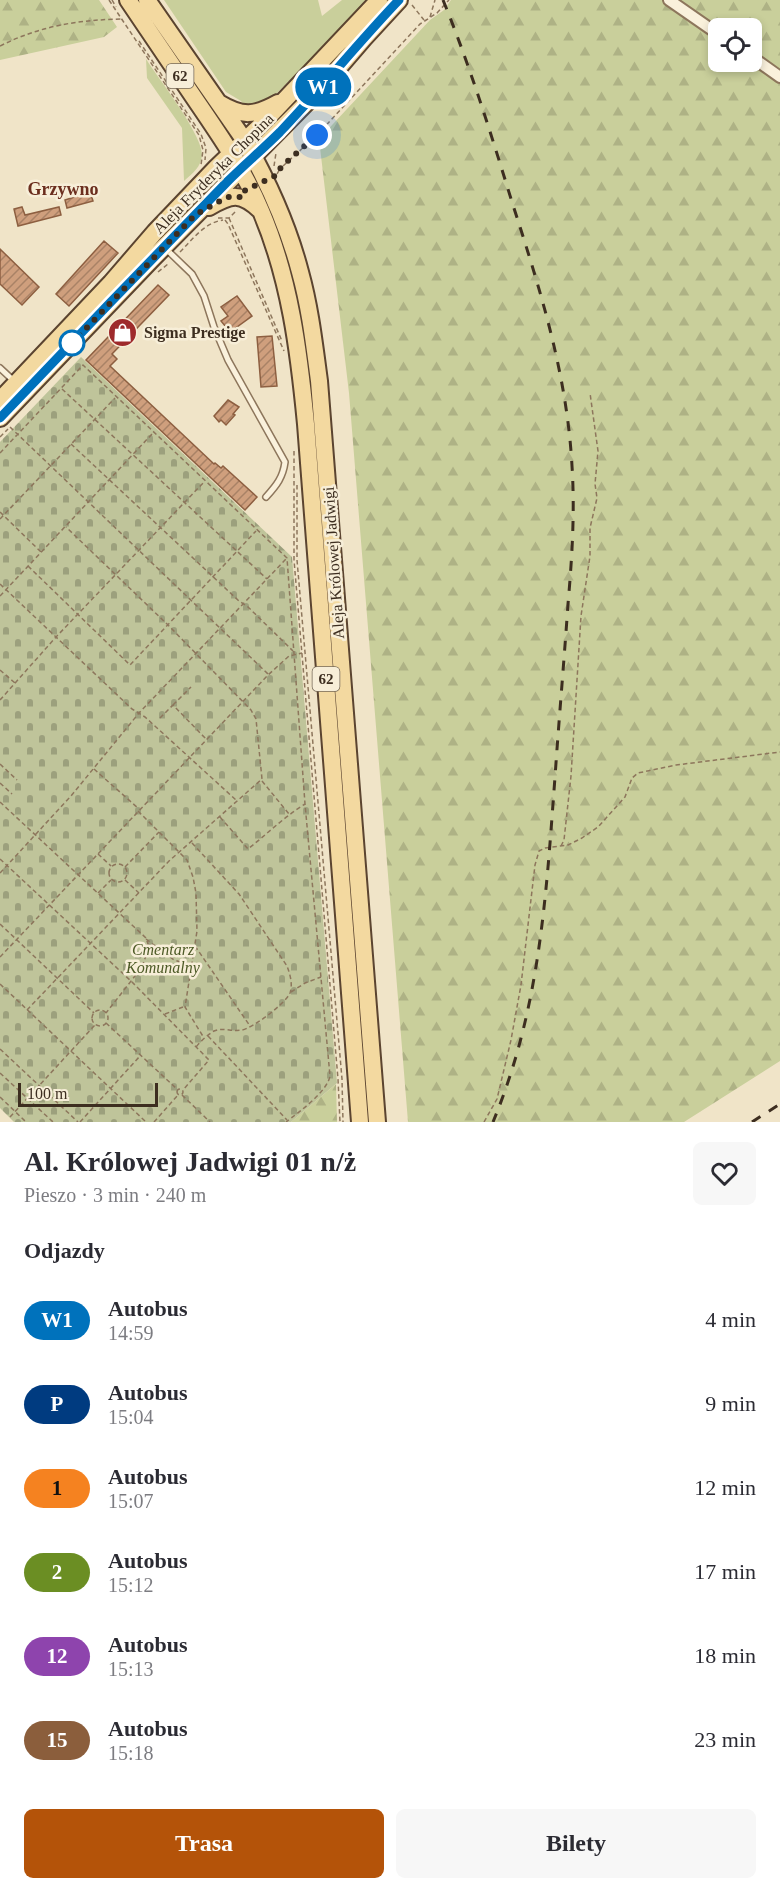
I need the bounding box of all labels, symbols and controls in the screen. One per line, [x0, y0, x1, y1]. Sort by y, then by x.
map controls [708, 18, 762, 72]
button: locate [708, 18, 762, 72]
road number: 62 [166, 64, 194, 88]
line badge: W1 [296, 68, 350, 106]
text: W1 [307, 75, 339, 99]
street label: Aleja Fryderyka Chopina [150, 110, 278, 238]
your location [302, 120, 332, 150]
district label: Grzywno [28, 179, 99, 199]
shop icon: Sigma Prestige [107, 316, 139, 348]
place label: Sigma Prestige [144, 324, 245, 342]
unlabelled marker [59, 330, 85, 356]
street label: Aleja Królowej Jadwigi [320, 486, 348, 640]
road number: 62 [312, 667, 340, 691]
park label: Cmentarz Komunalny [125, 941, 201, 977]
scale bar [18, 1080, 158, 1108]
text: 100 m [27, 1085, 67, 1102]
button: heart [693, 1142, 756, 1205]
text: Al. Królowej Jadwigi 01 n/ż [24, 1146, 356, 1177]
text: Pieszo · 3 min · 240 m [24, 1184, 206, 1206]
text: Odjazdy [24, 1238, 105, 1263]
text: Autobus [108, 1296, 187, 1321]
text: 4 min [705, 1307, 756, 1332]
text: W1 [41, 1308, 73, 1332]
text: 14:59 [108, 1322, 154, 1344]
text: Autobus [108, 1380, 187, 1405]
text: 9 min [705, 1391, 756, 1416]
text: P [51, 1392, 63, 1416]
text: 15:04 [108, 1406, 154, 1428]
text: Autobus [108, 1464, 187, 1489]
text: 12 min [694, 1475, 756, 1500]
text: 1 [52, 1476, 62, 1500]
text: 15:07 [108, 1490, 154, 1512]
text: Autobus [108, 1548, 187, 1573]
text: 17 min [694, 1559, 756, 1584]
text: 2 [52, 1560, 62, 1584]
text: 15:12 [108, 1574, 154, 1596]
text: Autobus [108, 1632, 187, 1657]
text: 18 min [694, 1643, 756, 1668]
text: 12 [47, 1644, 68, 1668]
text: 15:13 [108, 1658, 154, 1680]
text: Autobus [108, 1716, 187, 1741]
text: 23 min [694, 1727, 756, 1752]
text: 15 [47, 1728, 68, 1752]
text: 15:18 [108, 1742, 154, 1764]
button: Trasa [24, 1809, 384, 1878]
button: Bilety [396, 1809, 756, 1878]

